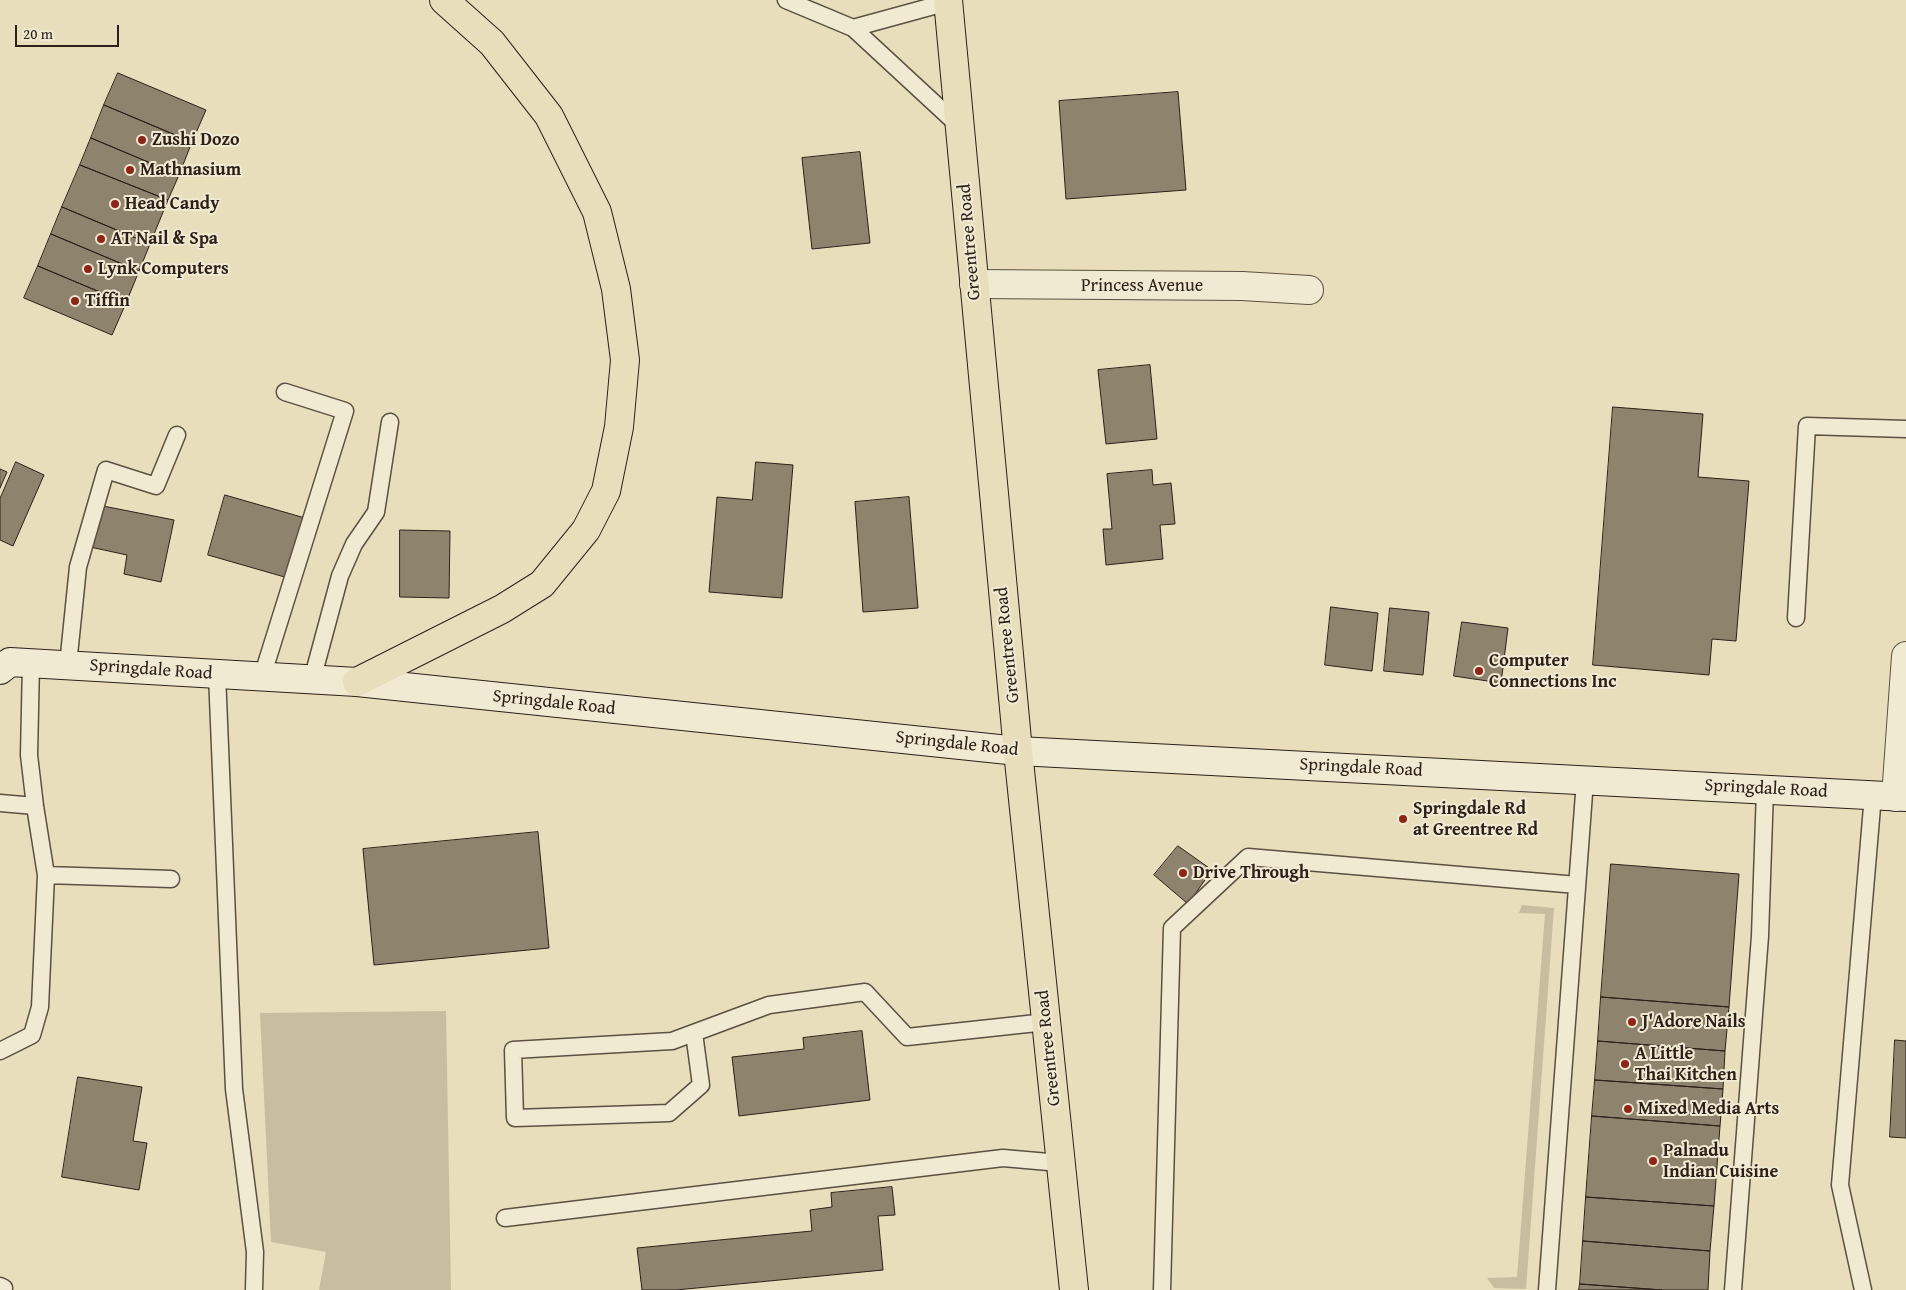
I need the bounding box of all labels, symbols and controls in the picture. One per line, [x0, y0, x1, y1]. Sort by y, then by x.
scale bar [18, 15, 121, 47]
text: 20 m [23, 23, 53, 44]
place label: Zushi Dozo [152, 129, 240, 151]
marker: Zushi Dozo [136, 134, 148, 146]
place label: Mathnasium [140, 159, 241, 181]
marker: Mathnasium [124, 164, 136, 176]
street label: Greentree Road [954, 183, 986, 301]
place label: Head Candy [125, 193, 219, 215]
marker: Head Candy [109, 198, 121, 210]
place label: AT Nail & Spa [111, 228, 218, 250]
marker: AT Nail & Spa [95, 233, 107, 245]
place label: Lynk Computers [98, 258, 229, 280]
marker: Lynk Computers [82, 263, 94, 275]
street label: Princess Avenue [1081, 275, 1203, 297]
place label: Tiffin [85, 290, 130, 312]
marker: Tiffin [69, 295, 81, 307]
street label: Greentree Road [991, 586, 1025, 704]
place label: Computer Connections Inc [1489, 650, 1616, 692]
street label: Springdale Road [89, 655, 213, 685]
marker: Computer Connections Inc [1473, 665, 1485, 677]
street label: Springdale Road [492, 686, 616, 720]
street label: Springdale Road [895, 727, 1019, 761]
street label: Springdale Road [1299, 754, 1423, 782]
street label: Springdale Road [1704, 775, 1828, 803]
place label: Springdale Rd at Greentree Rd [1413, 798, 1538, 841]
marker: Springdale Rd at Greentree Rd [1397, 813, 1409, 825]
place label: Drive Through [1193, 862, 1309, 884]
marker: Drive Through [1177, 867, 1189, 879]
street label: Greentree Road [1032, 989, 1066, 1107]
place label: J'Adore Nails [1642, 1011, 1746, 1033]
marker: J'Adore Nails [1626, 1016, 1638, 1028]
place label: A Little Thai Kitchen [1635, 1043, 1737, 1086]
marker: A Little Thai Kitchen [1619, 1058, 1631, 1070]
place label: Mixed Media Arts [1638, 1098, 1779, 1120]
marker: Mixed Media Arts [1622, 1103, 1634, 1115]
place label: Palnadu Indian Cuisine [1663, 1140, 1778, 1182]
marker: Palnadu Indian Cuisine [1647, 1155, 1659, 1167]

